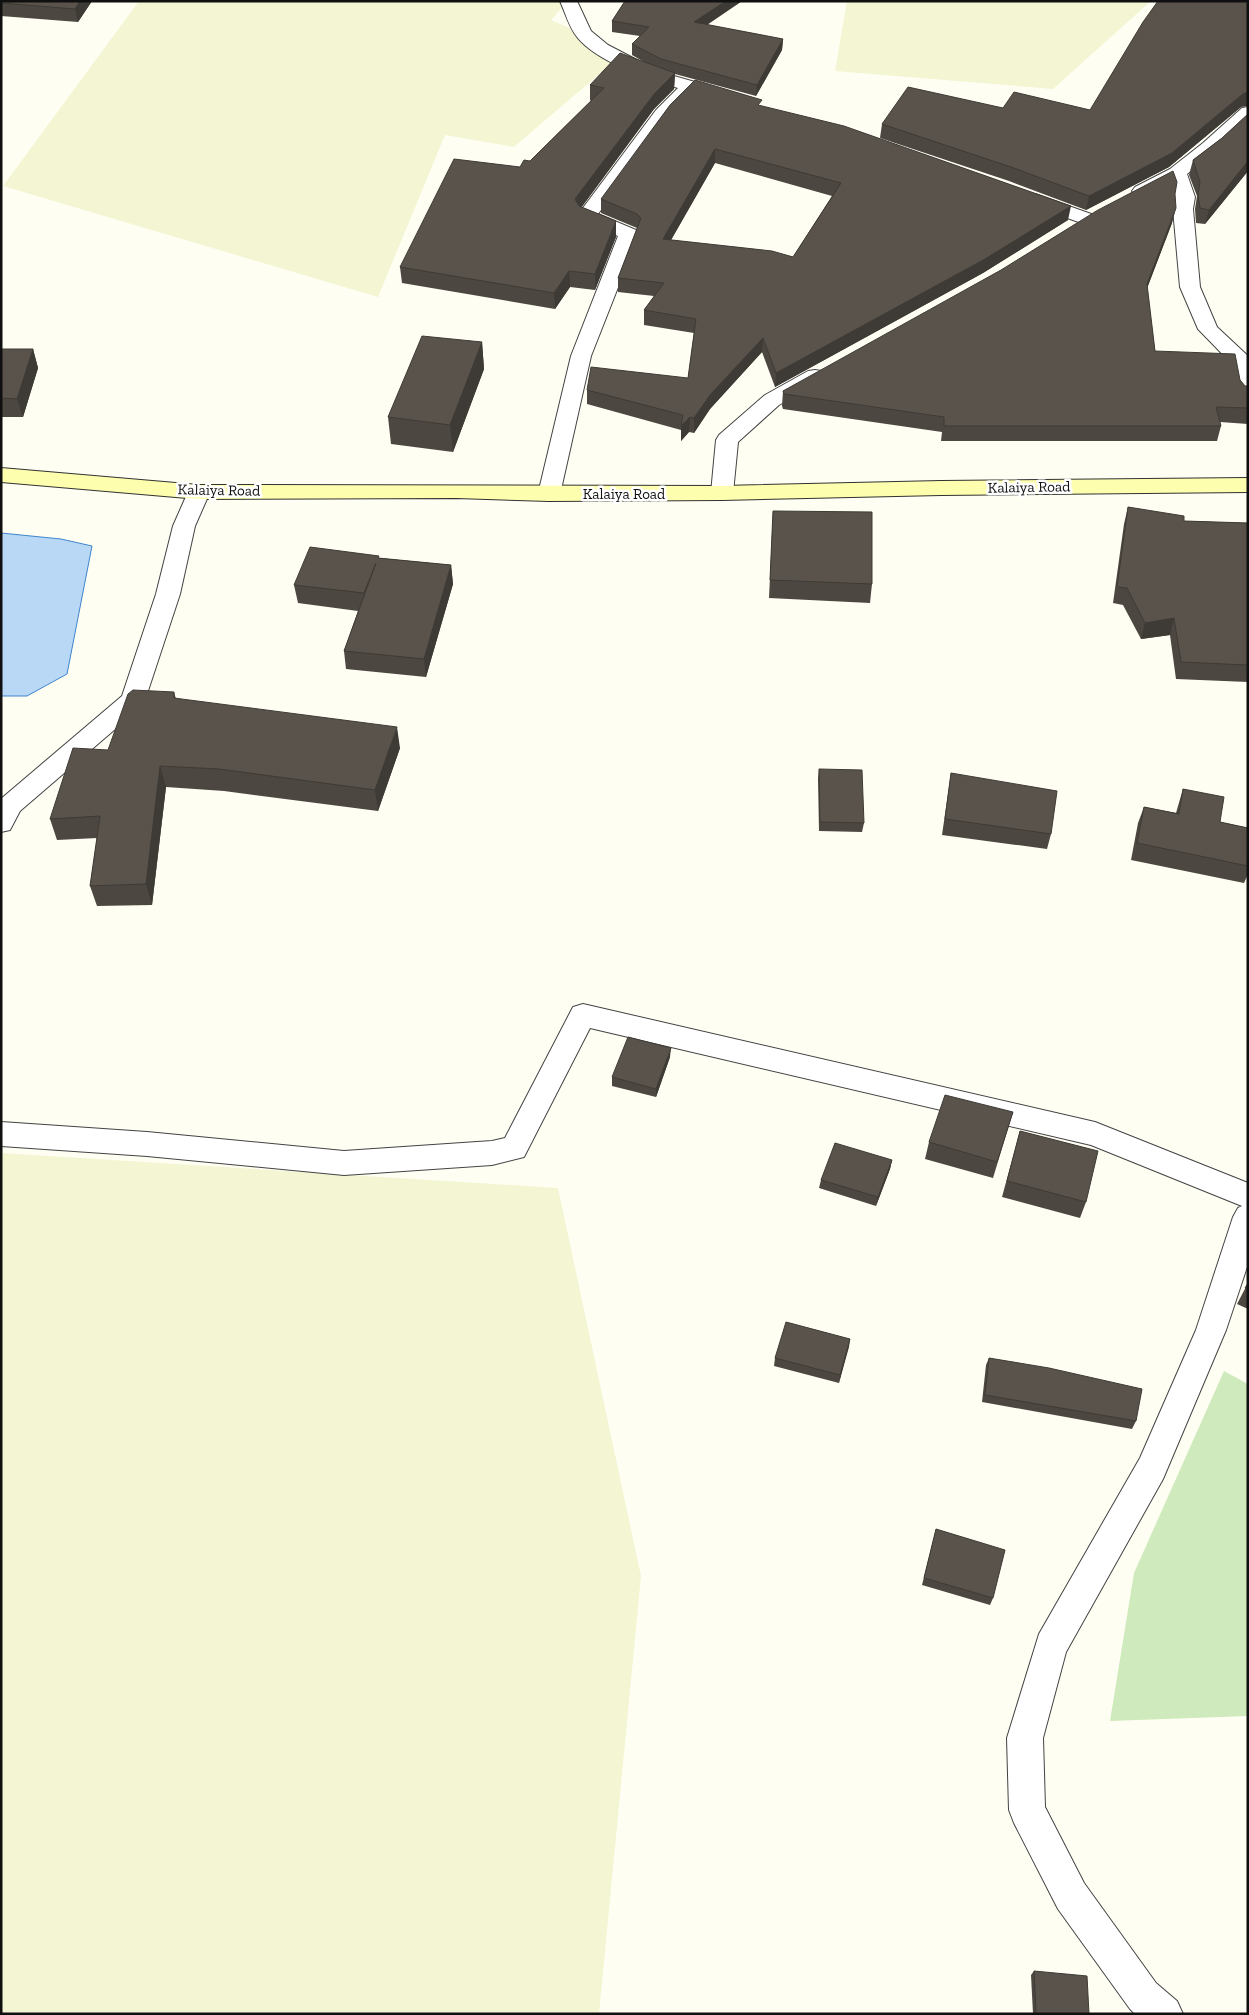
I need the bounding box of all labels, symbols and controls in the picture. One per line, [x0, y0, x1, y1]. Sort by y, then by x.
street label: Kalaiya Road [988, 477, 1071, 497]
street label: Kalaiya Road [178, 480, 261, 500]
street label: Kalaiya Road [583, 485, 666, 503]

